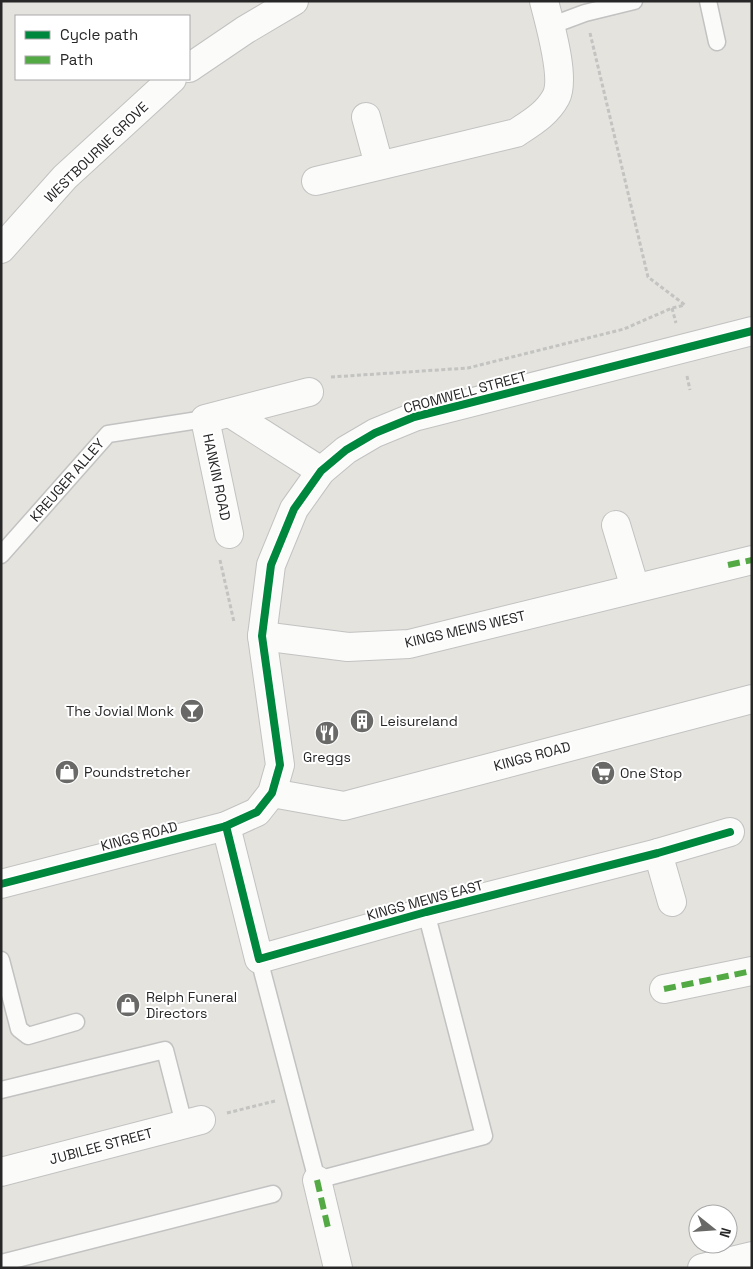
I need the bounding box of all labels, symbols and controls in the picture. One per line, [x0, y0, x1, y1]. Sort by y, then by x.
legend [15, 15, 190, 80]
text: Cycle path [60, 25, 138, 44]
text: Path [60, 50, 93, 69]
street label: WESTBOURNE GROVE [40, 98, 152, 206]
street label: CROMWELL STREET [401, 367, 529, 417]
street label: HANKIN ROAD [199, 432, 235, 522]
street label: KREUGER ALLEY [26, 434, 108, 525]
street label: KINGS MEWS WEST [403, 606, 527, 652]
bar icon: The Jovial Monk [179, 698, 205, 724]
place label: The Jovial Monk [66, 702, 174, 720]
building icon: Leisureland [349, 708, 375, 734]
place label: Leisureland [380, 712, 458, 730]
restaurant icon: Greggs [314, 720, 340, 746]
street label: KINGS ROAD [492, 737, 572, 775]
place label: Greggs [303, 748, 351, 766]
shop icon: Poundstretcher [54, 759, 80, 785]
supermarket icon: One Stop [590, 760, 616, 786]
place label: Poundstretcher [84, 763, 190, 781]
place label: One Stop [620, 764, 682, 782]
street label: KINGS ROAD [99, 817, 179, 855]
street label: KINGS MEWS EAST [365, 876, 485, 924]
place label: Relph Funeral Directors [146, 988, 237, 1022]
shop icon: Relph Funeral Directors [115, 992, 141, 1018]
street label: JUBILEE STREET [47, 1124, 155, 1168]
north arrow [688, 1204, 738, 1254]
text: N [715, 1226, 735, 1240]

